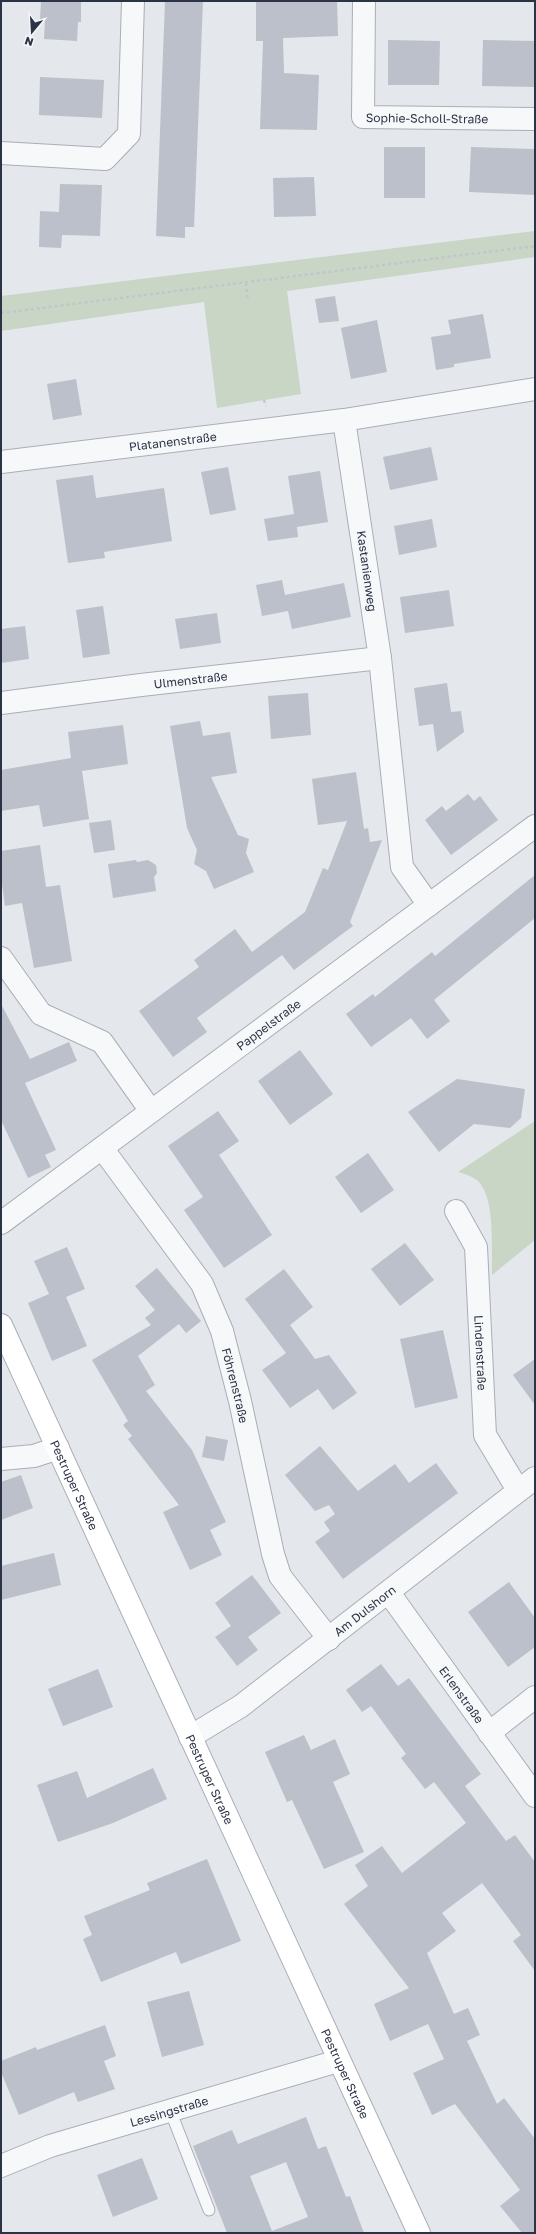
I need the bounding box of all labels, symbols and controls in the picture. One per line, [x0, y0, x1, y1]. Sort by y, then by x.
north arrow [12, 12, 52, 52]
text: N [23, 35, 35, 49]
street label: Sophie-Scholl-Straße [366, 110, 488, 126]
street label: Platanenstraße [128, 428, 217, 454]
street label: Kastanienweg [354, 530, 380, 612]
street label: Ulmenstraße [153, 668, 228, 691]
street label: Pappelstraße [233, 995, 303, 1053]
street label: Lindenstraße [472, 1315, 490, 1391]
street label: Föhrenstraße [219, 1346, 252, 1424]
street label: Pestruper Straße [47, 1437, 102, 1532]
street label: Am Dulshorn [331, 1582, 398, 1639]
street label: Erlenstraße [436, 1663, 488, 1726]
street label: Pestruper Straße [183, 1732, 237, 1827]
street label: Pestruper Straße [318, 2026, 373, 2121]
street label: Lessingstraße [128, 2092, 210, 2130]

